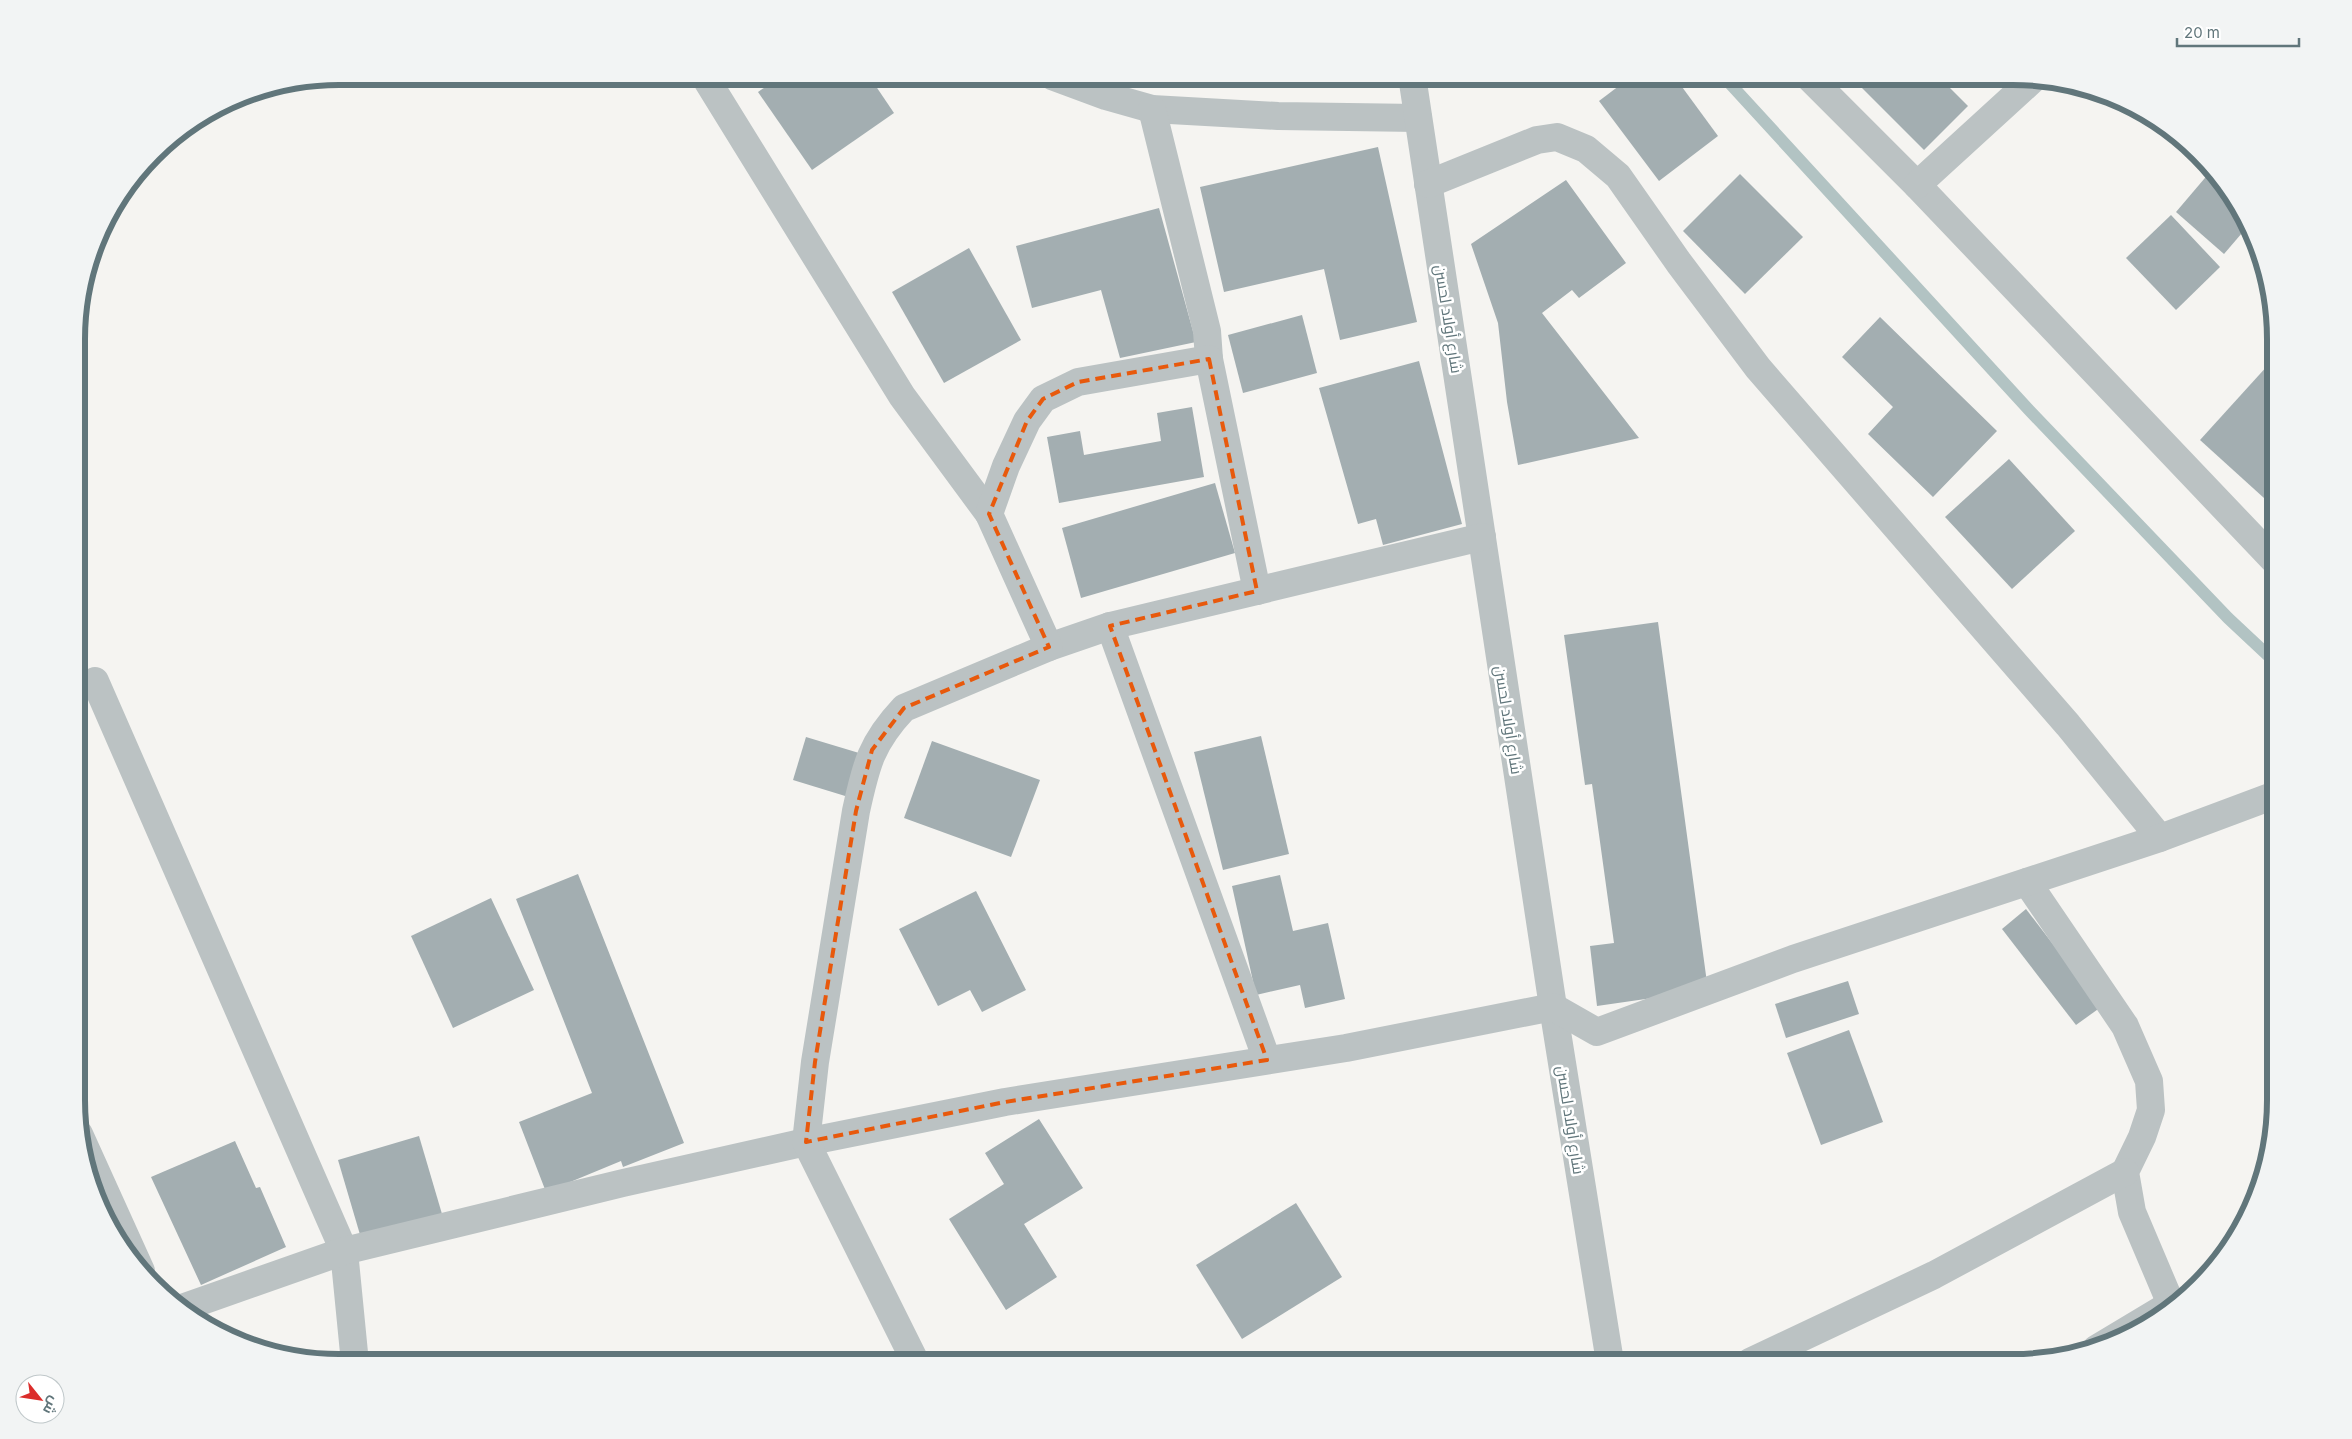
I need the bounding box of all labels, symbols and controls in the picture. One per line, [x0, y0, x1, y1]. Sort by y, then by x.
scale bar [2177, 15, 2300, 47]
text: 20 m [2184, 23, 2220, 42]
street label: شارع أولاد لحسن [1429, 263, 1467, 375]
street label: شارع أولاد لحسن [1489, 664, 1527, 776]
street label: شارع أولاد لحسن [1551, 1064, 1589, 1176]
north arrow [15, 1374, 65, 1424]
text: ش [39, 1393, 64, 1418]

